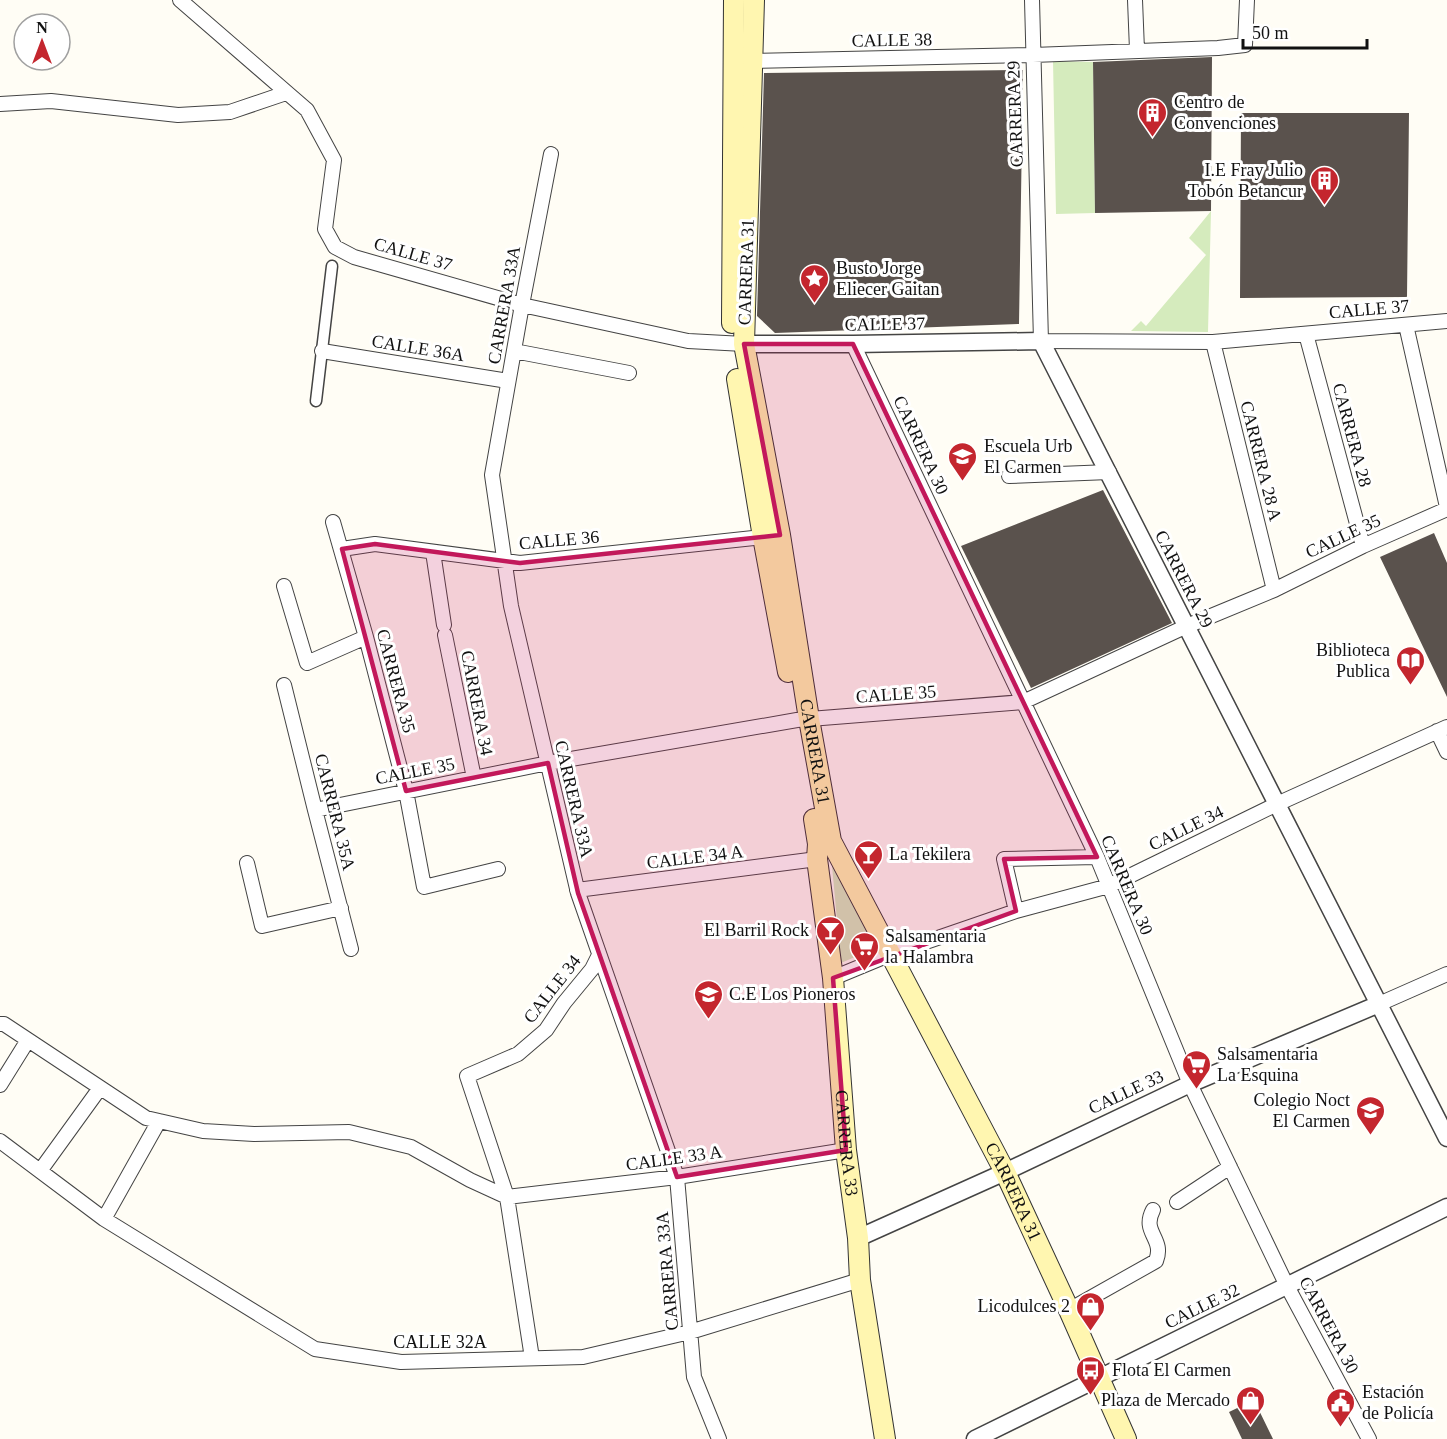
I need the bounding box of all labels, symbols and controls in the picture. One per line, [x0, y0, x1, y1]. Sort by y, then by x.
north arrow [12, 12, 72, 72]
scale bar [1243, 12, 1368, 50]
text: N [36, 19, 48, 36]
text: 50 m [1252, 23, 1289, 43]
street label: CALLE 38 [852, 29, 932, 51]
street label: CARRERA 29 [1003, 60, 1027, 168]
place label: Centro de Convenciones [1174, 92, 1276, 133]
building icon: Centro de Convenciones [1137, 96, 1169, 138]
place label: I.E Fray Julio Tobón Betancur [1188, 160, 1303, 201]
building icon: I.E Fray Julio Tobón Betancur [1308, 164, 1340, 206]
street label: CARRERA 31 [734, 218, 758, 326]
street label: CALLE 37 [372, 233, 454, 275]
street label: CARRERA 33A [484, 244, 524, 366]
place label: Busto Jorge Eliecer Gaitan [836, 258, 939, 299]
place icon: Busto Jorge Eliecer Gaitan [799, 262, 831, 304]
street label: CALLE 37 [1328, 296, 1410, 322]
street label: CALLE 37 [845, 313, 925, 335]
street label: CALLE 36A [370, 331, 466, 365]
street label: CARRERA 28 [1329, 381, 1375, 489]
street label: CARRERA 30 [889, 392, 953, 498]
street label: CARRERA 28 A [1236, 399, 1286, 523]
place label: Escuela Urb El Carmen [984, 436, 1072, 477]
school or university icon: Escuela Urb El Carmen [947, 440, 979, 482]
street label: CALLE 35 [1302, 510, 1384, 562]
street label: CALLE 36 [518, 527, 600, 553]
street label: CARRERA 29 [1151, 527, 1217, 631]
street label: CARRERA 35 [373, 627, 419, 735]
place label: Biblioteca Publica [1316, 640, 1390, 681]
library icon: Biblioteca Publica [1395, 644, 1427, 686]
street label: CARRERA 34 [457, 649, 497, 757]
street label: CALLE 35 [855, 681, 937, 707]
street label: CARRERA 31 [796, 698, 834, 806]
street label: CARRERA 33A [551, 739, 597, 859]
street label: CARRERA 35A [311, 752, 359, 872]
street label: CALLE 35 [374, 754, 456, 788]
street label: CALLE 34 [1145, 801, 1227, 855]
street label: CARRERA 30 [1097, 832, 1157, 938]
bar icon: La Tekilera [852, 838, 884, 880]
street label: CALLE 34 A [646, 841, 744, 873]
place label: La Tekilera [889, 844, 971, 864]
bar icon: El Barril Rock [814, 914, 846, 956]
place label: El Barril Rock [704, 920, 809, 940]
place label: Salsamentaria la Halambra [885, 926, 986, 967]
supermarket icon: Salsamentaria la Halambra [848, 930, 880, 972]
street label: CALLE 34 [519, 951, 585, 1027]
school or university icon: C.E Los Pioneros [692, 978, 724, 1020]
place label: C.E Los Pioneros [729, 984, 856, 1004]
place label: Salsamentaria La Esquina [1217, 1044, 1318, 1085]
supermarket icon: Salsamentaria La Esquina [1180, 1048, 1212, 1090]
street label: CALLE 33 [1085, 1066, 1167, 1118]
street label: CARRERA 33 [831, 1089, 862, 1197]
place label: Colegio Noct El Carmen [1254, 1090, 1350, 1131]
school or university icon: Colegio Noct El Carmen [1355, 1094, 1387, 1136]
street label: CARRERA 31 [981, 1139, 1045, 1244]
street label: CALLE 33 A [625, 1141, 723, 1175]
street label: CARRERA 33A [652, 1211, 682, 1331]
street label: CARRERA 30 [1295, 1273, 1363, 1377]
street label: CALLE 32 [1161, 1279, 1243, 1333]
shop icon: Licodulces 2 [1075, 1290, 1107, 1332]
place label: Licodulces 2 [978, 1296, 1070, 1316]
street label: CALLE 32A [393, 1332, 487, 1352]
bus stop icon: Flota El Carmen [1075, 1354, 1107, 1396]
place label: Flota El Carmen [1112, 1360, 1231, 1380]
place label: Estación de Policía [1362, 1382, 1433, 1423]
shop icon: Plaza de Mercado [1235, 1384, 1267, 1426]
public building icon: Estación de Policía [1325, 1386, 1357, 1428]
place label: Plaza de Mercado [1101, 1390, 1230, 1410]

